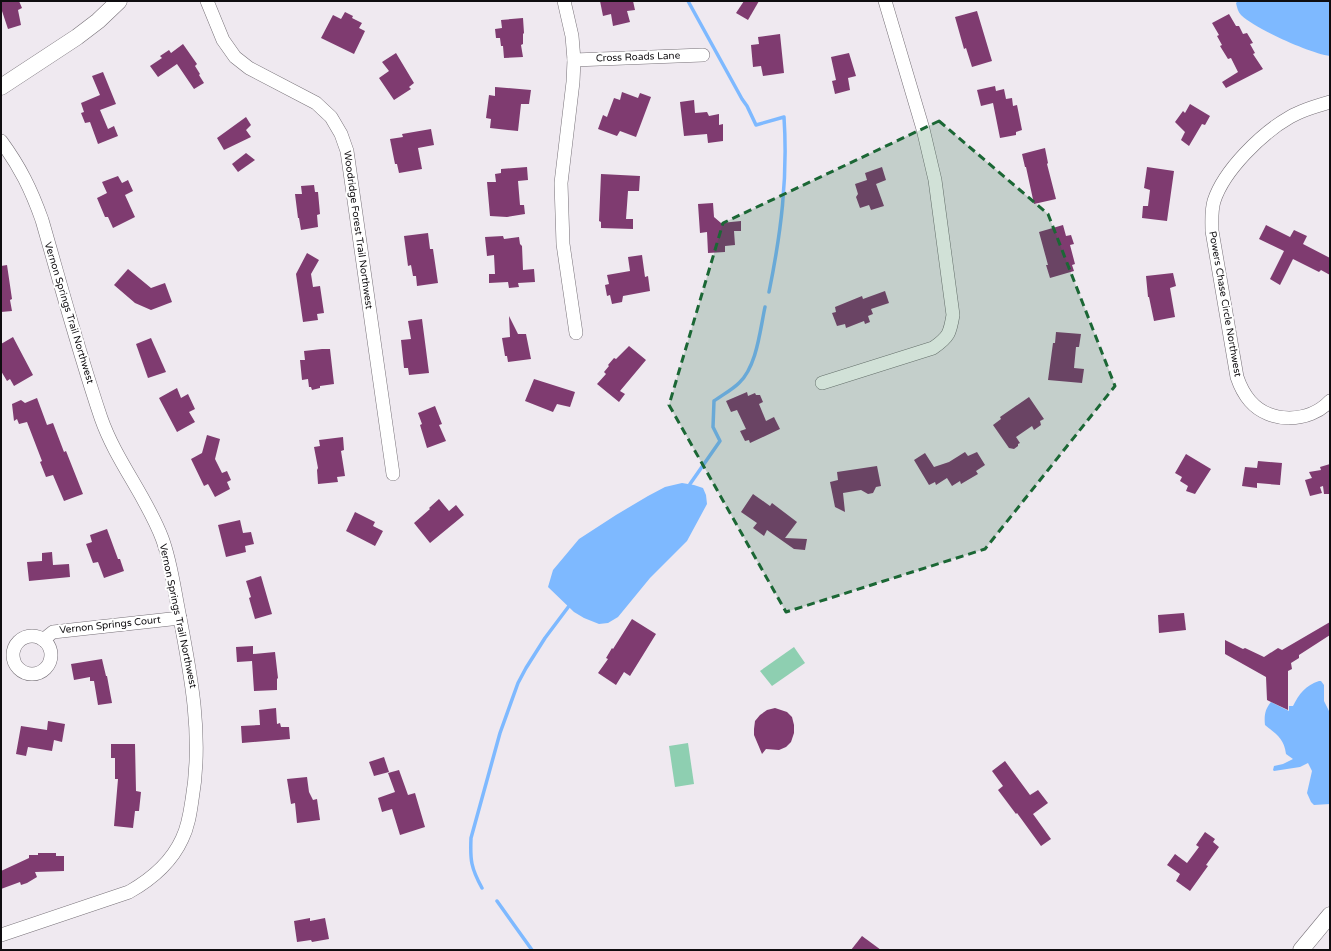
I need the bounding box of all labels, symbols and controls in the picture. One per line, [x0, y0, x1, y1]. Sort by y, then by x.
street label: Cross Roads Lane [596, 50, 681, 64]
street label: Woodridge Forest Trail Northwest [341, 150, 375, 310]
street label: Powers Chase Circle Northwest [1206, 230, 1244, 378]
street label: Vernon Springs Trail Northwest [42, 241, 96, 385]
street label: Vernon Springs Trail Northwest [157, 543, 199, 690]
street label: Vernon Springs Court [59, 614, 161, 636]

